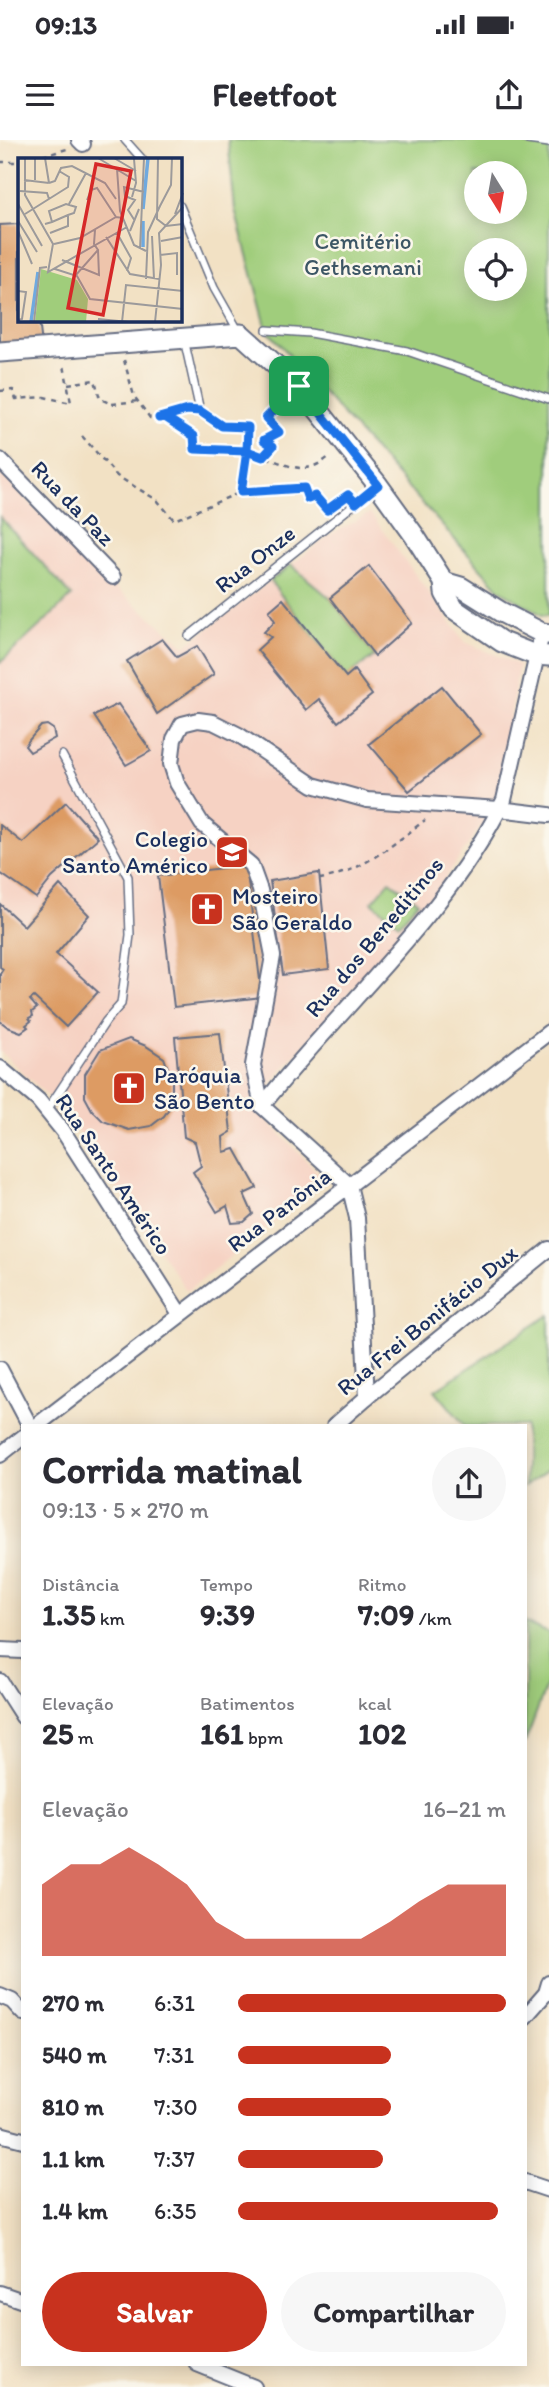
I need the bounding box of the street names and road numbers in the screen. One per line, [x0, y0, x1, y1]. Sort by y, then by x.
street label: Rua da Paz [25, 455, 121, 552]
street label: Rua Onze [209, 519, 301, 599]
street label: Rua dos Beneditinos [299, 851, 449, 1023]
street label: Rua Santo Américo [50, 1088, 178, 1260]
street label: Rua Panônia [222, 1162, 336, 1258]
street label: Rua Frei Bonifácio Dux [331, 1238, 523, 1401]

